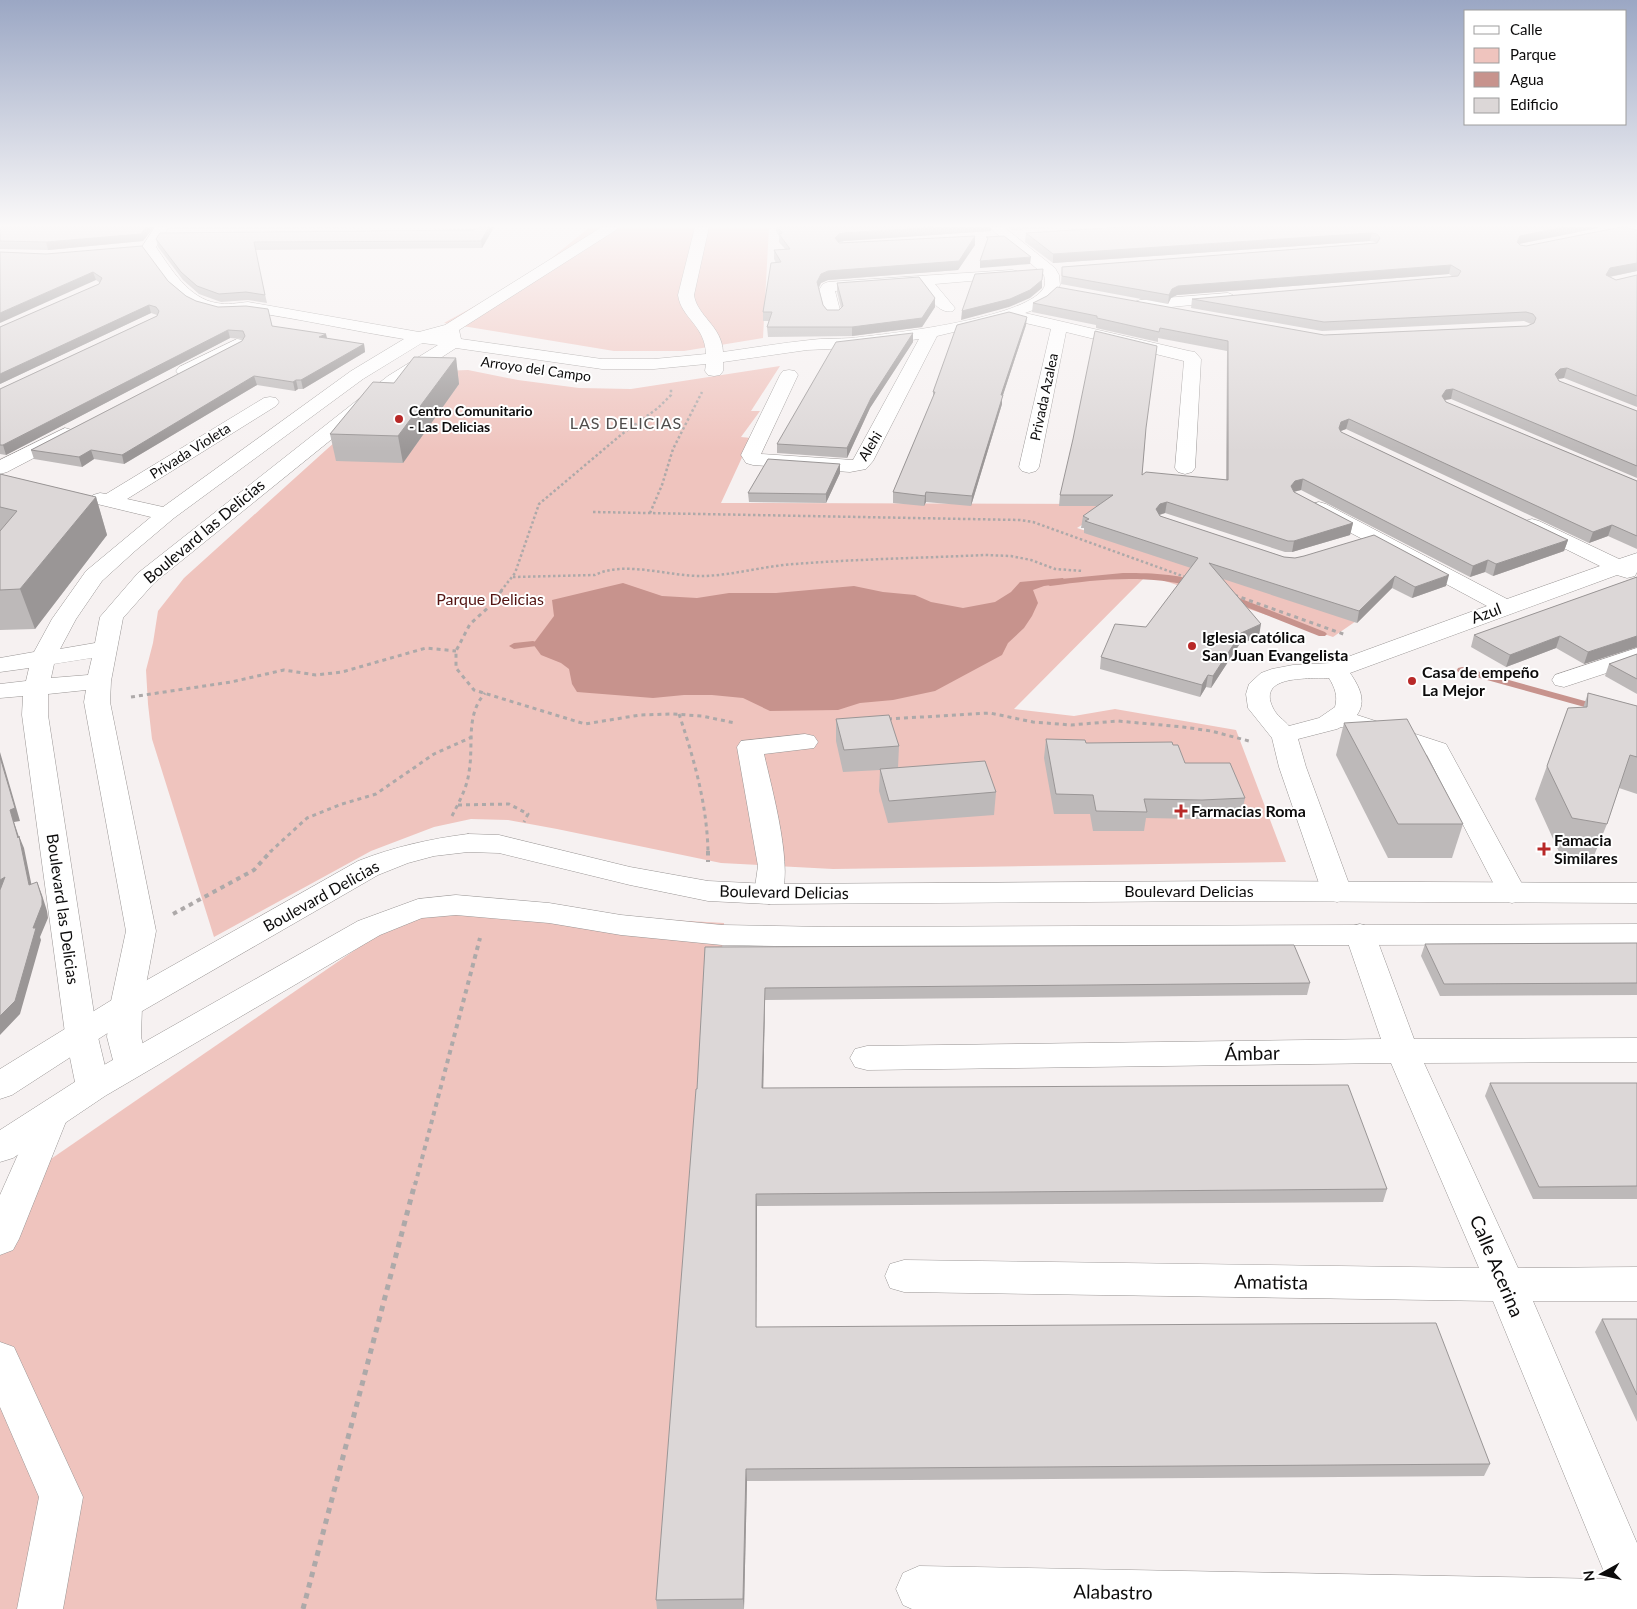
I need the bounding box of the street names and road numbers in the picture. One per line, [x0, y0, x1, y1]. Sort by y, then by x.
street label: Arroyo del Campo [480, 352, 592, 385]
street label: Privada Azalea [1026, 352, 1061, 442]
street label: Privada Violeta [146, 419, 233, 482]
street label: Alehi [854, 428, 885, 464]
street label: Boulevard las Delicias [139, 474, 268, 587]
street label: Azul [1468, 598, 1504, 627]
street label: Boulevard las Delicias [44, 832, 83, 986]
street label: Boulevard Delicias [260, 856, 382, 935]
street label: Boulevard Delicias [719, 881, 849, 902]
street label: Boulevard Delicias [1124, 881, 1254, 900]
street label: Ámbar [1224, 1041, 1280, 1064]
street label: Calle Acerina [1466, 1211, 1529, 1320]
street label: Amatista [1234, 1269, 1308, 1294]
street label: Alabastro [1073, 1579, 1153, 1604]

